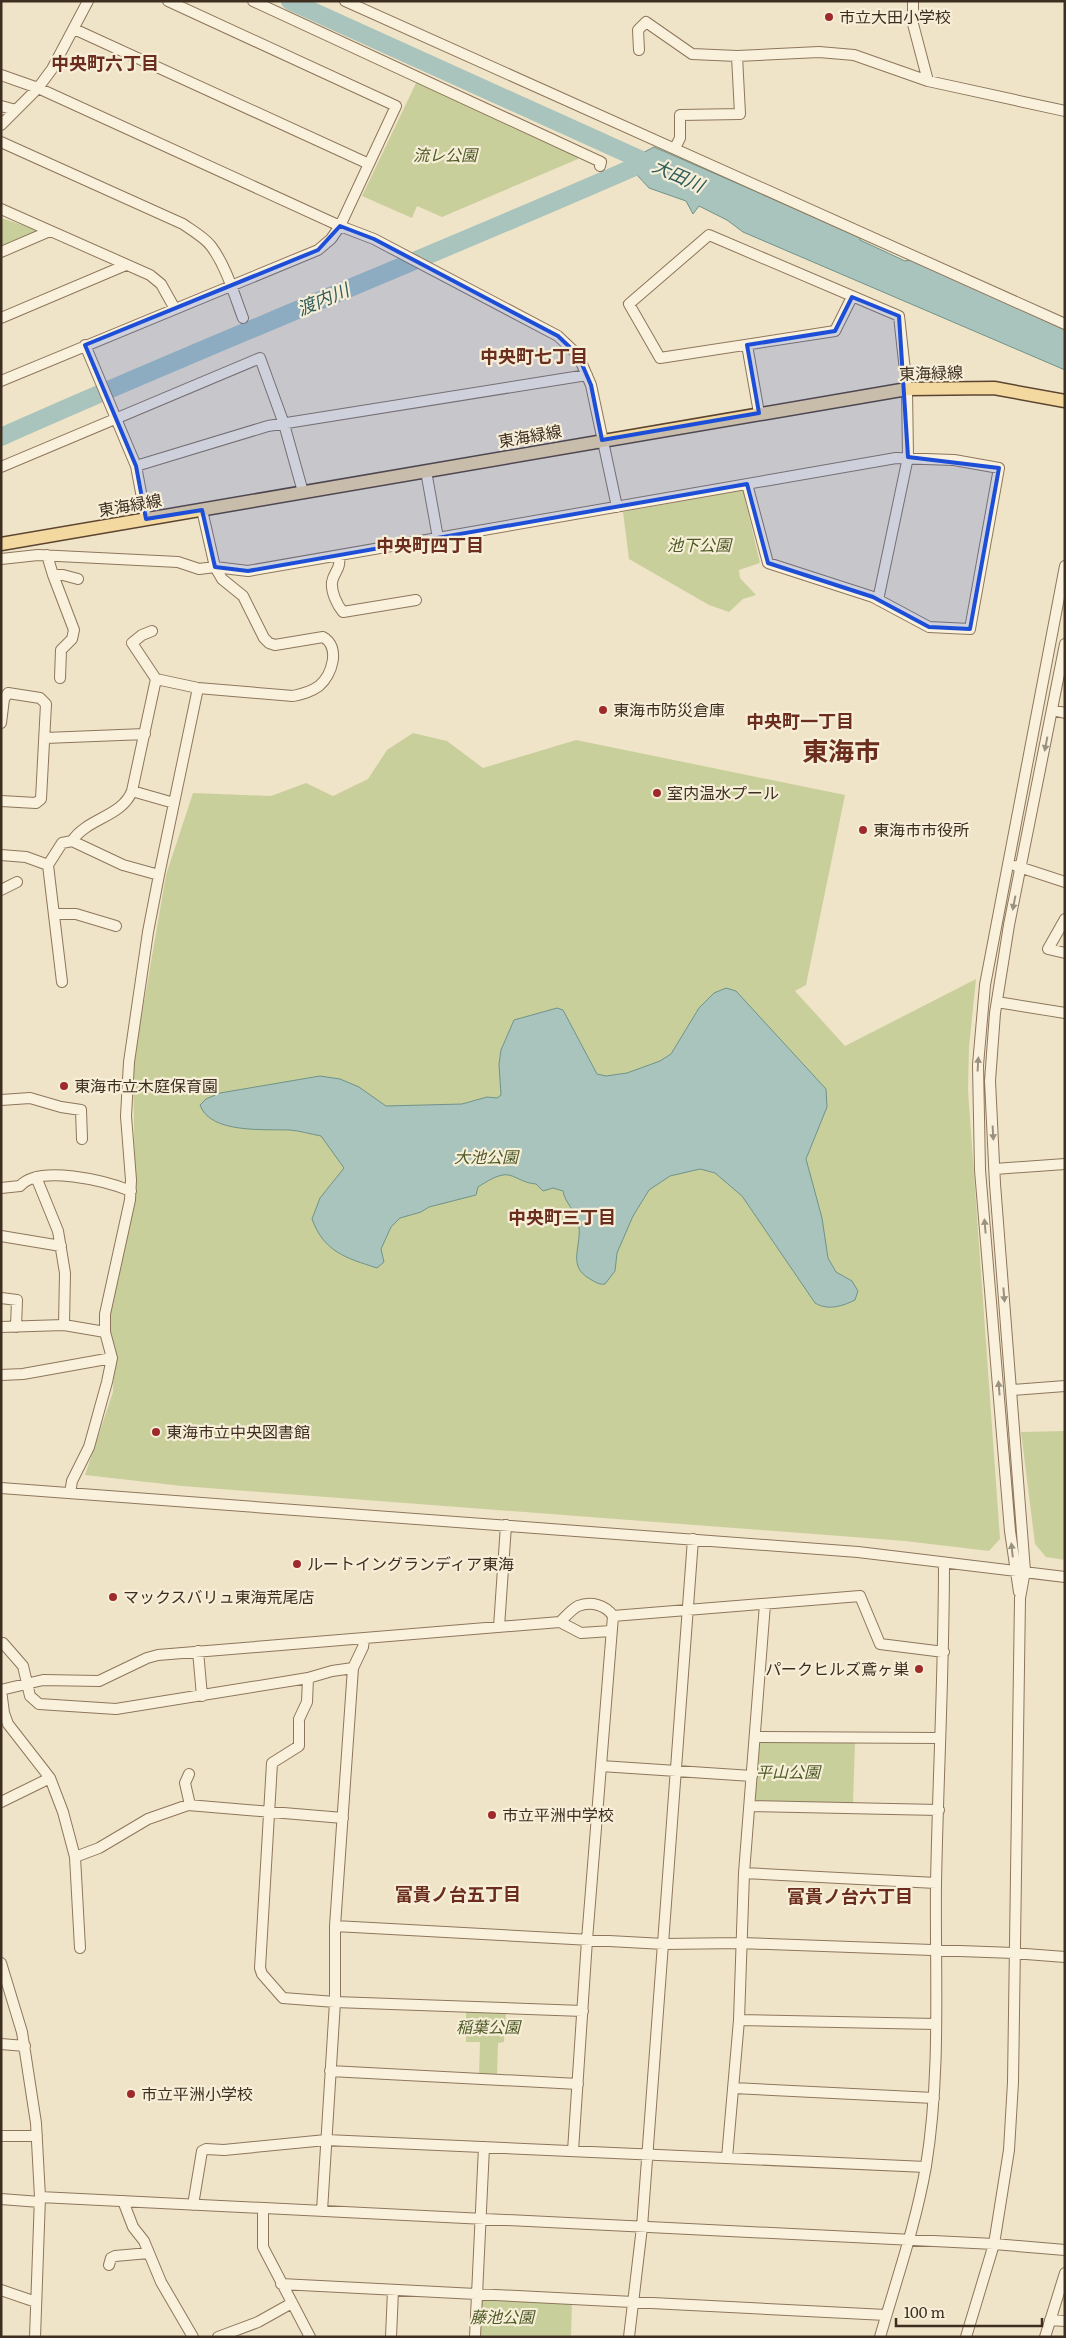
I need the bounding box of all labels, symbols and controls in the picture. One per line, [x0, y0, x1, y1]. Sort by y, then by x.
place label: 市立大田小学校 [839, 4, 951, 28]
marker: 市立大田小学校 [823, 11, 835, 23]
district label: 中央町六丁目 [51, 49, 159, 76]
park label: 流レ公園 [413, 142, 479, 166]
water label: 大田川 [648, 151, 711, 199]
water label: 渡内川 [292, 275, 354, 322]
district label: 中央町七丁目 [480, 342, 588, 369]
street label: 東海緑線 [899, 359, 963, 385]
street label: 東海緑線 [496, 418, 563, 452]
street label: 東海緑線 [96, 487, 163, 521]
district label: 中央町四丁目 [376, 531, 484, 558]
park label: 池下公園 [667, 532, 733, 556]
place label: 東海市防災倉庫 [613, 697, 725, 721]
marker: 東海市防災倉庫 [597, 704, 609, 716]
district label: 中央町一丁目 [746, 707, 854, 734]
district label: 東海市 [802, 730, 880, 769]
one-way arrow [1042, 736, 1050, 751]
place label: 室内温水プール [667, 780, 779, 804]
marker: 室内温水プール [651, 787, 663, 799]
place label: 東海市市役所 [873, 817, 969, 841]
marker: 東海市市役所 [857, 824, 869, 836]
one-way arrow [1010, 895, 1018, 910]
one-way arrow [974, 1056, 982, 1072]
place label: 東海市立木庭保育園 [74, 1073, 218, 1097]
marker: 東海市立木庭保育園 [58, 1080, 70, 1092]
one-way arrow [989, 1126, 997, 1142]
park label: 大池公園 [454, 1144, 520, 1168]
district label: 中央町三丁目 [508, 1203, 616, 1230]
one-way arrow [981, 1218, 989, 1234]
one-way arrow [1001, 1288, 1009, 1304]
one-way arrow [995, 1380, 1003, 1396]
place label: 東海市立中央図書館 [166, 1419, 310, 1443]
marker: 東海市立中央図書館 [150, 1426, 162, 1438]
one-way arrow [1008, 1542, 1016, 1558]
place label: ルートイングランディア東海 [307, 1551, 514, 1575]
marker: ルートイングランディア東海 [291, 1558, 303, 1570]
place label: マックスバリュ東海荒尾店 [123, 1584, 315, 1608]
marker: マックスバリュ東海荒尾店 [107, 1591, 119, 1603]
place label: パークヒルズ鳶ヶ巣 [765, 1656, 909, 1680]
marker: パークヒルズ鳶ヶ巣 [913, 1663, 925, 1675]
park label: 平山公園 [756, 1759, 822, 1783]
place label: 市立平洲中学校 [502, 1802, 614, 1826]
marker: 市立平洲中学校 [486, 1809, 498, 1821]
district label: 富貴ノ台五丁目 [395, 1880, 521, 1907]
district label: 富貴ノ台六丁目 [787, 1882, 913, 1909]
park label: 稲葉公園 [456, 2014, 522, 2038]
place label: 市立平洲小学校 [141, 2081, 253, 2105]
marker: 市立平洲小学校 [125, 2088, 137, 2100]
scale bar [896, 2296, 1042, 2328]
text: 100 m [904, 2300, 945, 2323]
park label: 藤池公園 [470, 2304, 536, 2328]

